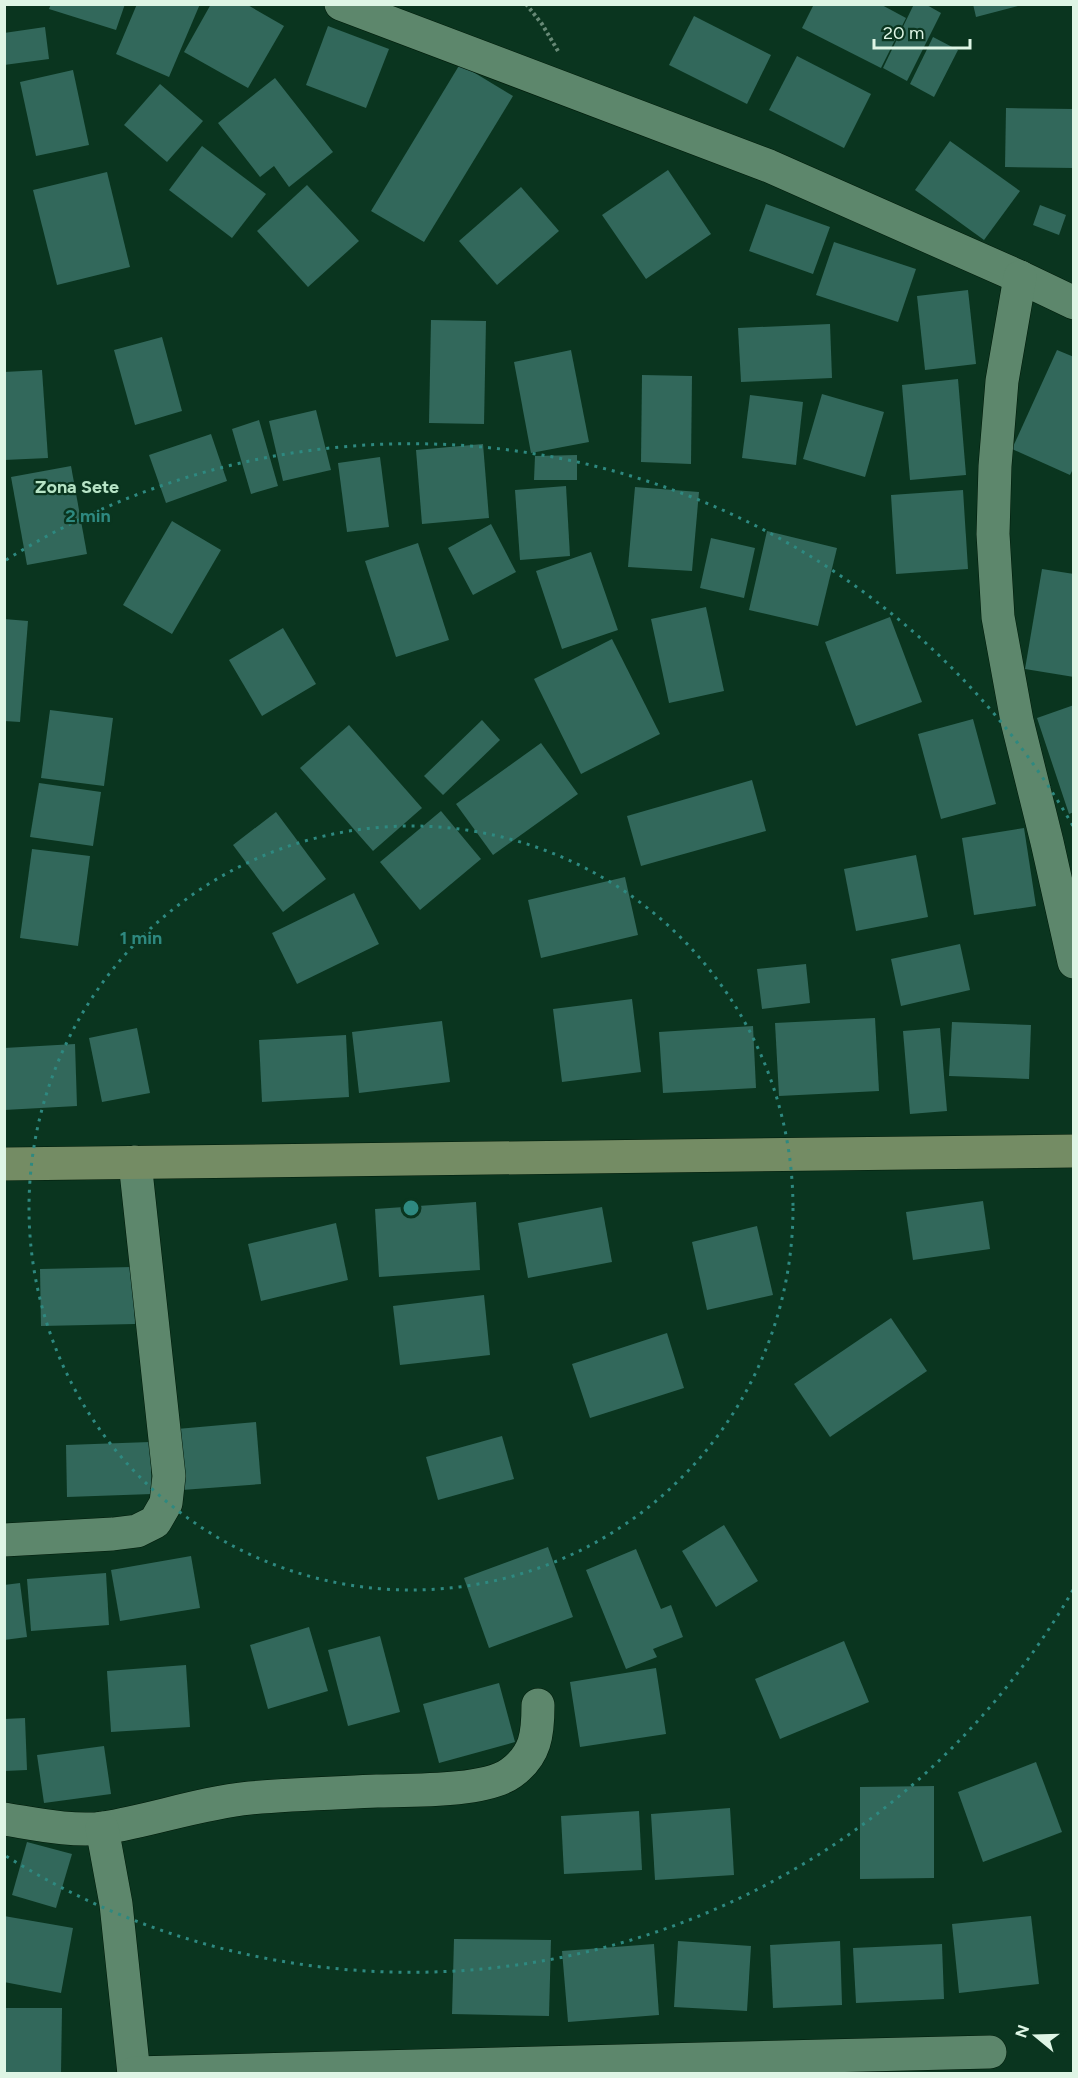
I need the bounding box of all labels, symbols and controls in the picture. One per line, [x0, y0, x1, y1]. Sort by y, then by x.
scale bar [874, 12, 970, 50]
text: 20 m [883, 22, 924, 44]
district label: Zona Sete [35, 476, 119, 498]
text: 2 min [65, 505, 111, 527]
text: 1 min [120, 927, 162, 949]
centre of rings [401, 1198, 421, 1218]
north arrow [1006, 2006, 1066, 2066]
text: N [1011, 2022, 1033, 2040]

